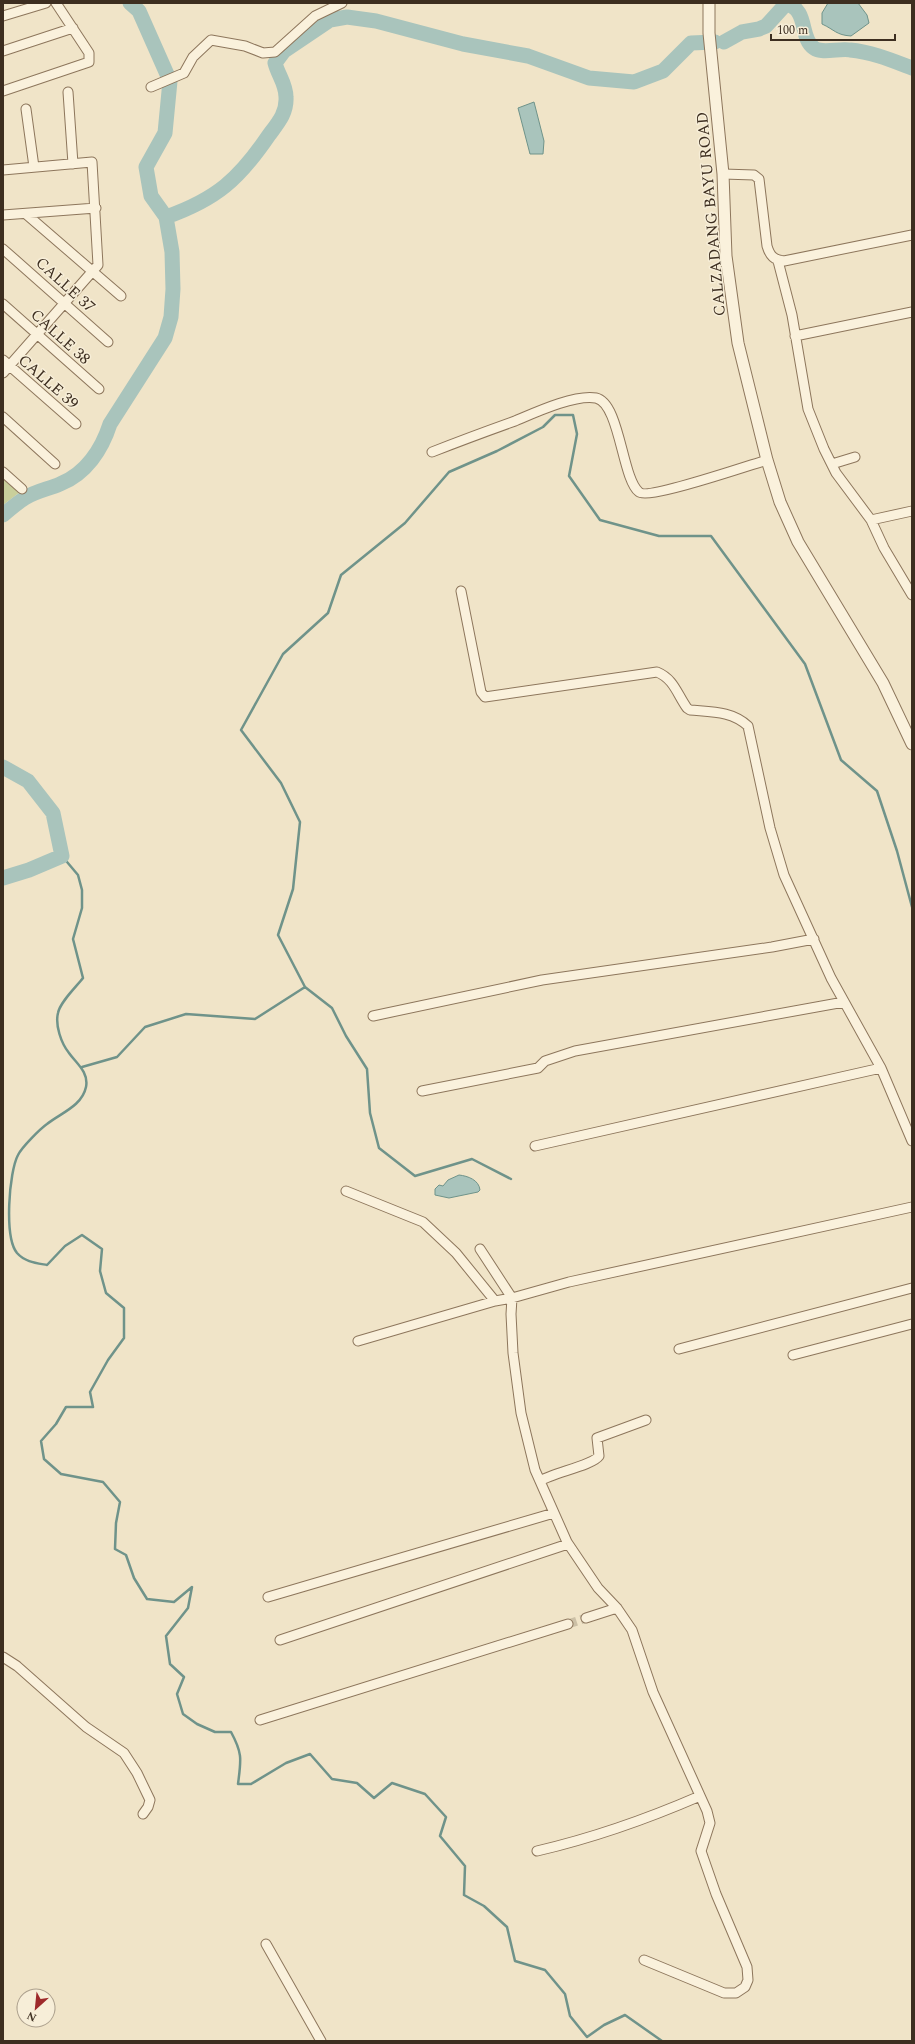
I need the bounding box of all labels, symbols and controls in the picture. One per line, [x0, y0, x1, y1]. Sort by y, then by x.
scale bar [771, 16, 895, 42]
text: 100 m [777, 21, 808, 40]
street label: CALZADANG BAYU ROAD [690, 111, 732, 317]
street label: CALLE 37 [30, 251, 101, 318]
street label: CALLE 38 [25, 303, 96, 370]
street label: CALLE 39 [13, 349, 84, 415]
north arrow [16, 1988, 56, 2028]
text: N [24, 2007, 40, 2026]

